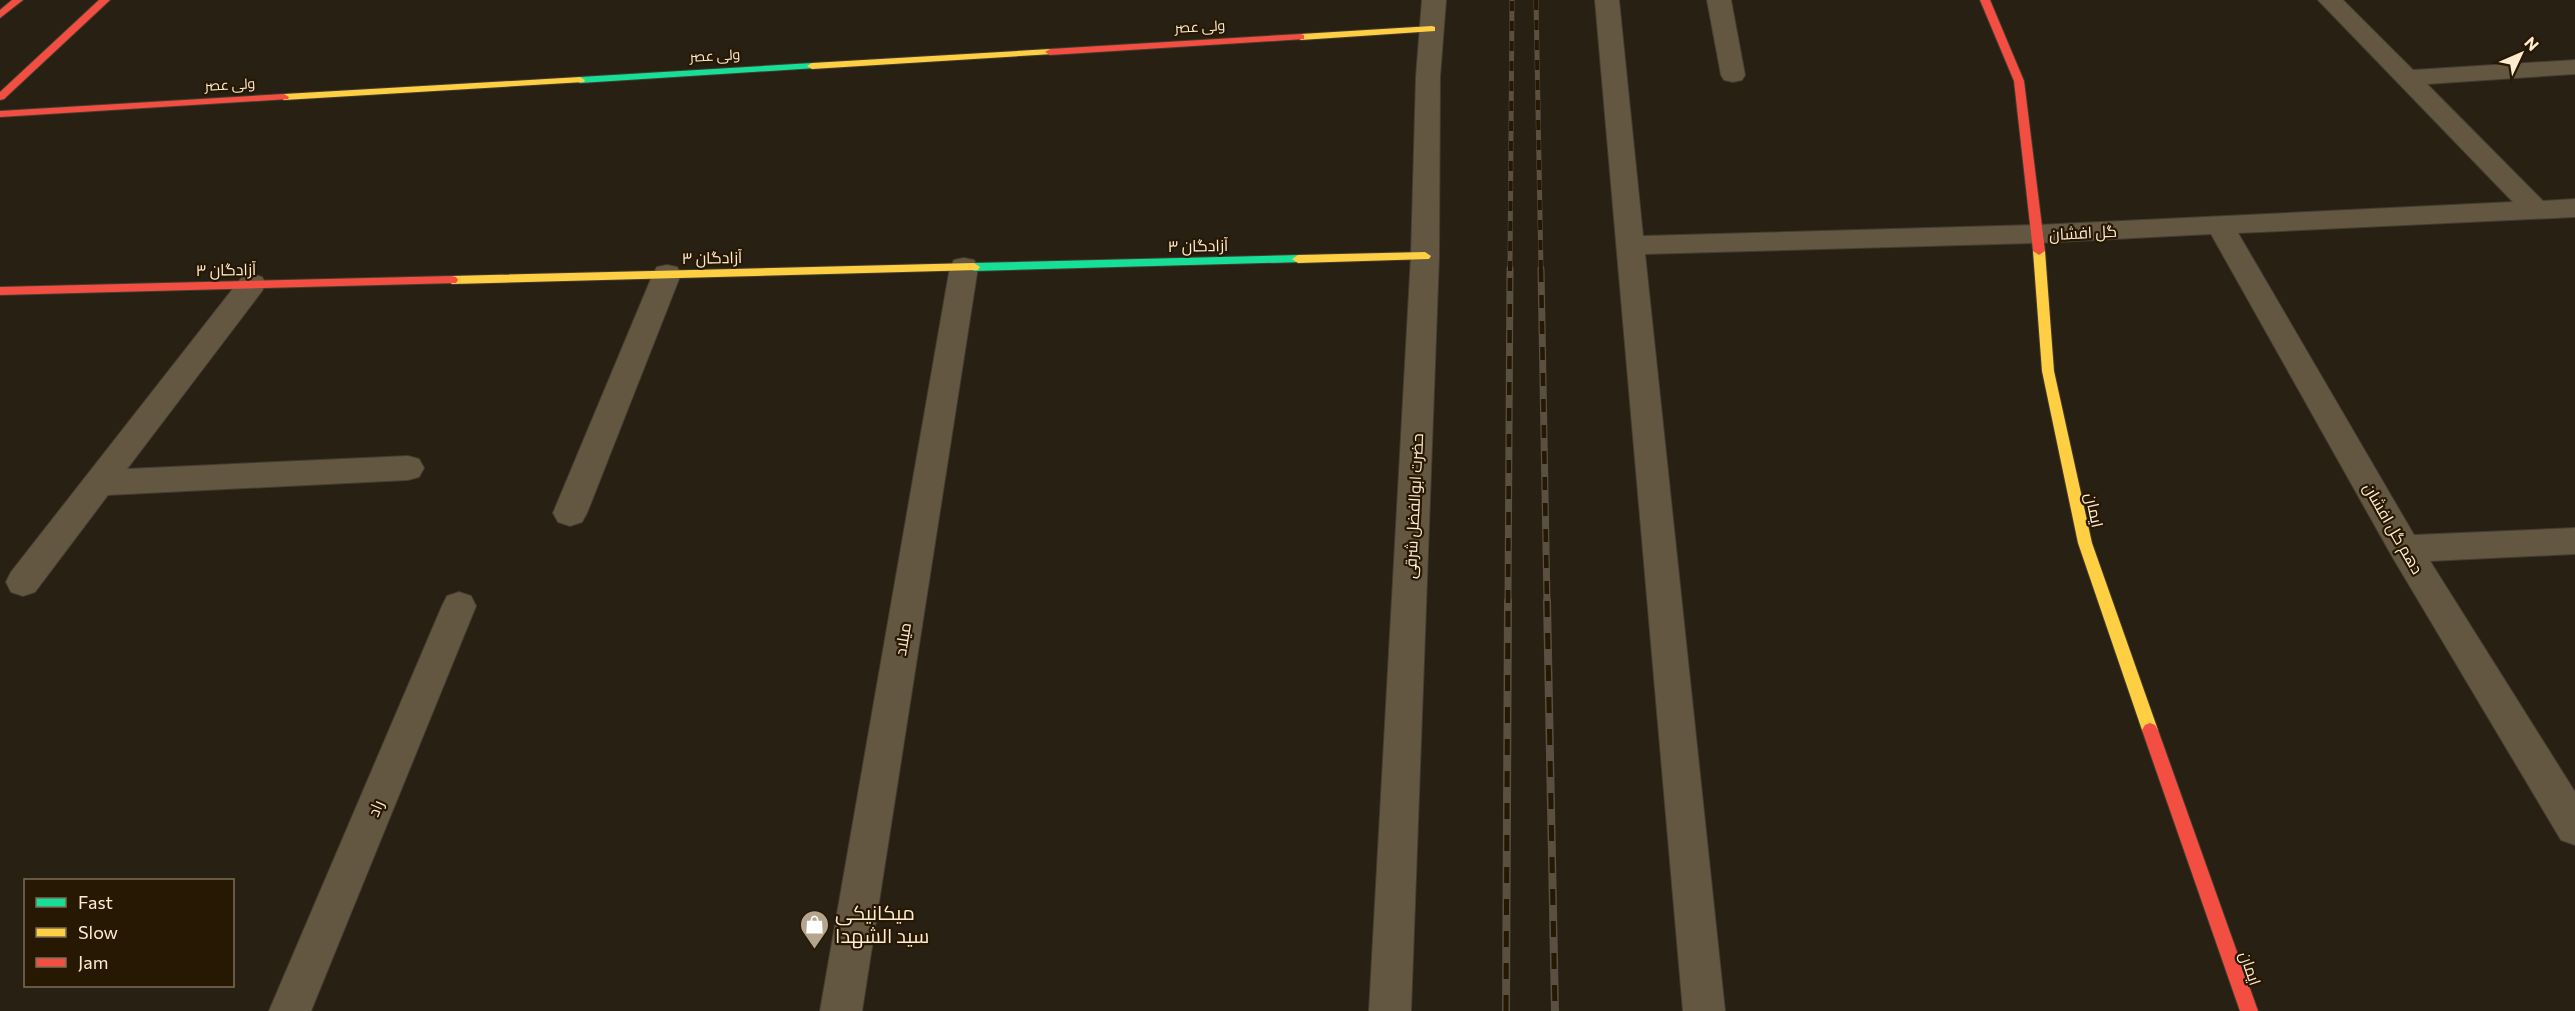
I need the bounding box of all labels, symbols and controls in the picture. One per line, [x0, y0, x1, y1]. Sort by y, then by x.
street label: ولی عصر [1173, 16, 1226, 36]
north arrow [2491, 24, 2551, 84]
text: N [2521, 32, 2543, 54]
street label: ولی عصر [688, 45, 741, 65]
street label: ولی عصر [203, 74, 256, 94]
street label: گل افشان [2048, 221, 2118, 245]
street label: ۳ آزادگان [1168, 235, 1229, 257]
street label: ۳ آزادگان [682, 247, 743, 269]
street label: ۳ آزادگان [196, 259, 257, 281]
street label: حضرت ابوالفضل شرقی [1400, 433, 1428, 579]
street label: دهم گل افشان [2358, 479, 2428, 579]
street label: ایمان [2080, 491, 2108, 529]
street label: میلاد [890, 621, 915, 657]
street label: راد [363, 797, 388, 820]
legend [24, 879, 234, 987]
text: Fast [78, 891, 113, 913]
place label: میکانیکی سید الشهدا [835, 900, 929, 949]
shop icon: میکانیکی سید الشهدا [798, 908, 830, 950]
text: Slow [78, 921, 118, 943]
street label: ایمان [2234, 948, 2266, 988]
text: Jam [78, 951, 108, 973]

